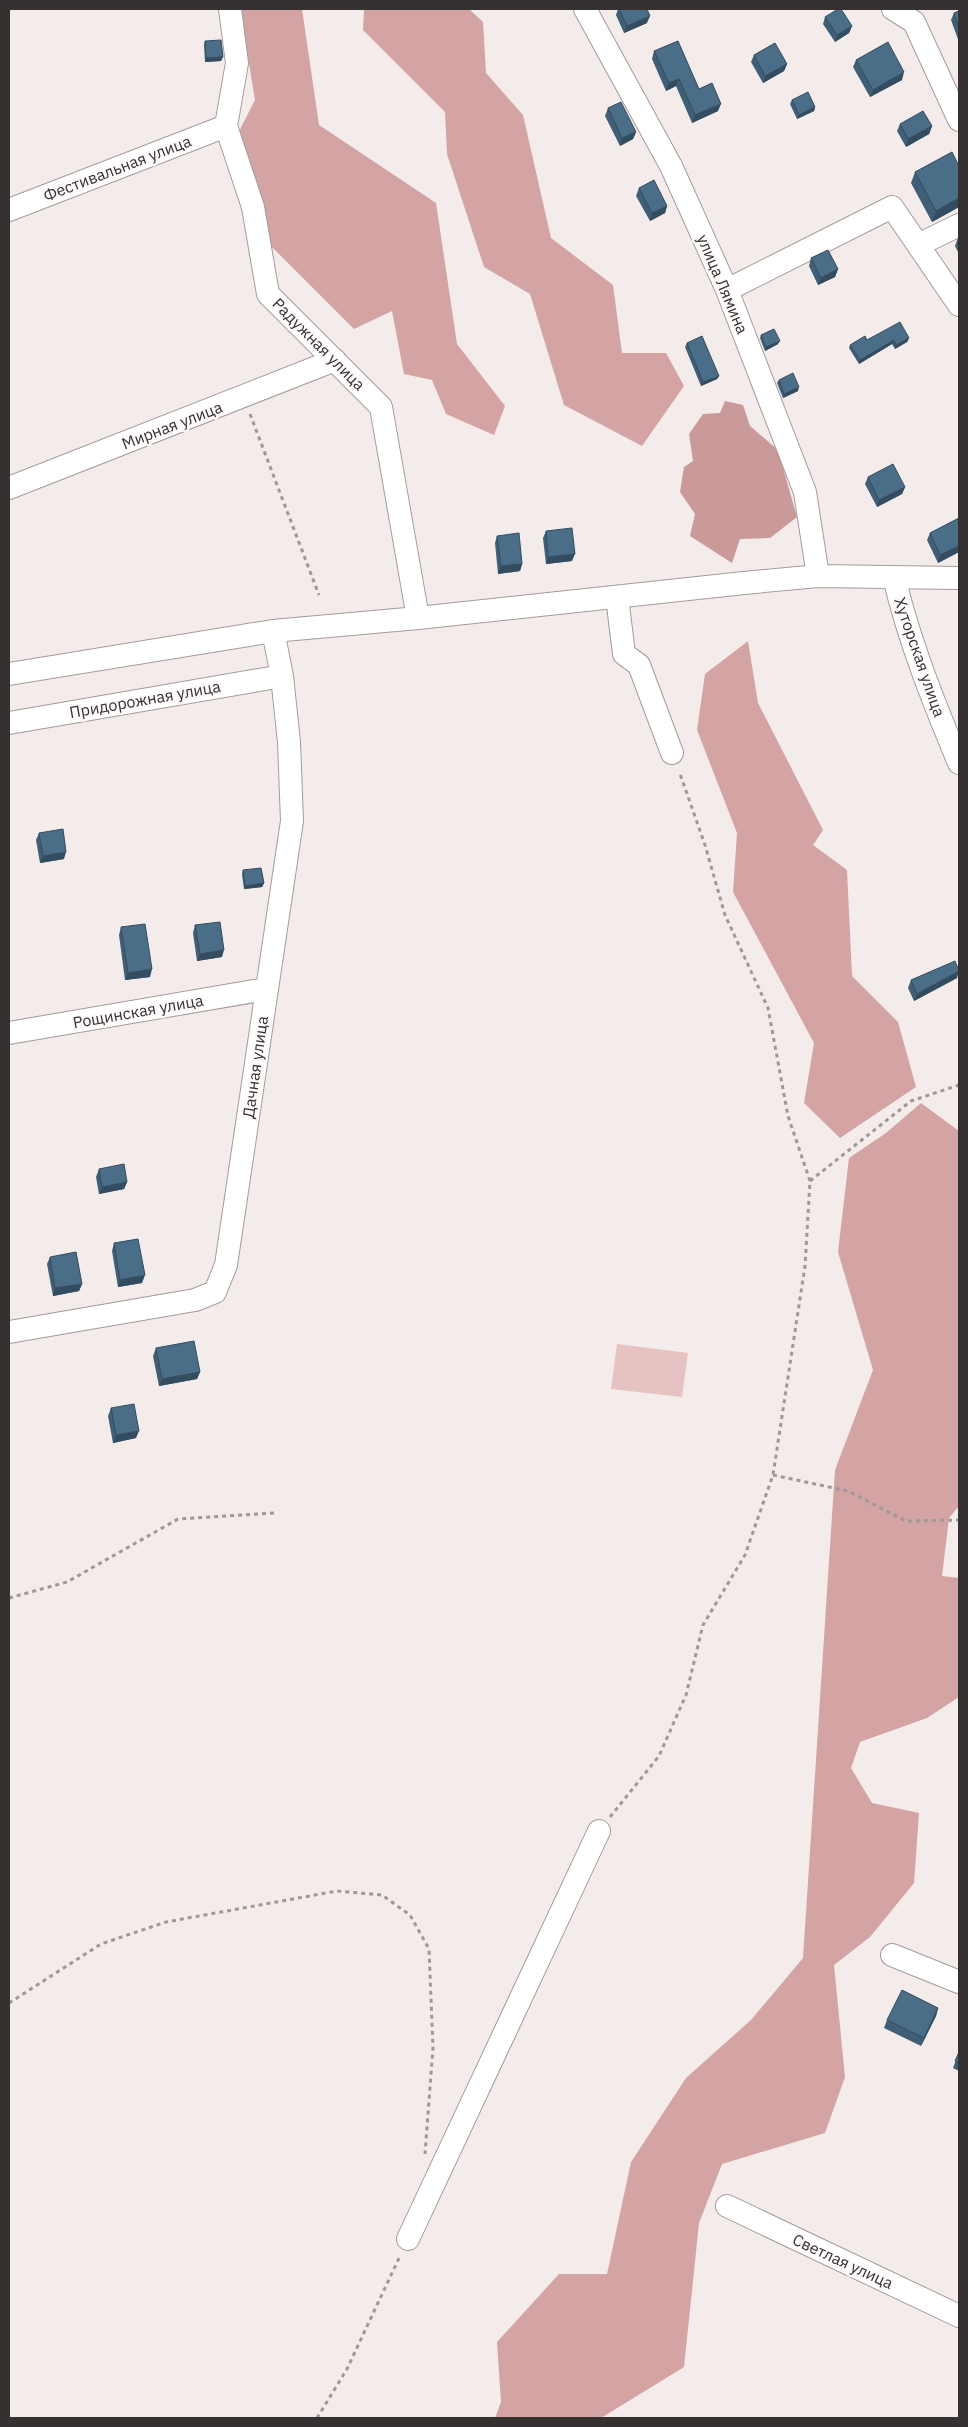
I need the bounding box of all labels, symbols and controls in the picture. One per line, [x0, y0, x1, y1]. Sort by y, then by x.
street label: Фестивальная улица [40, 130, 194, 205]
street label: улица Лямина [693, 231, 753, 337]
street label: Радужная улица [268, 293, 370, 395]
street label: Мирная улица [119, 396, 226, 453]
street label: Хуторская улица [890, 595, 950, 720]
street label: Придорожная улица [68, 676, 223, 722]
street label: Рощинская улица [71, 990, 205, 1032]
street label: Дачная улица [238, 1014, 272, 1119]
street label: Светлая улица [789, 2229, 897, 2293]

